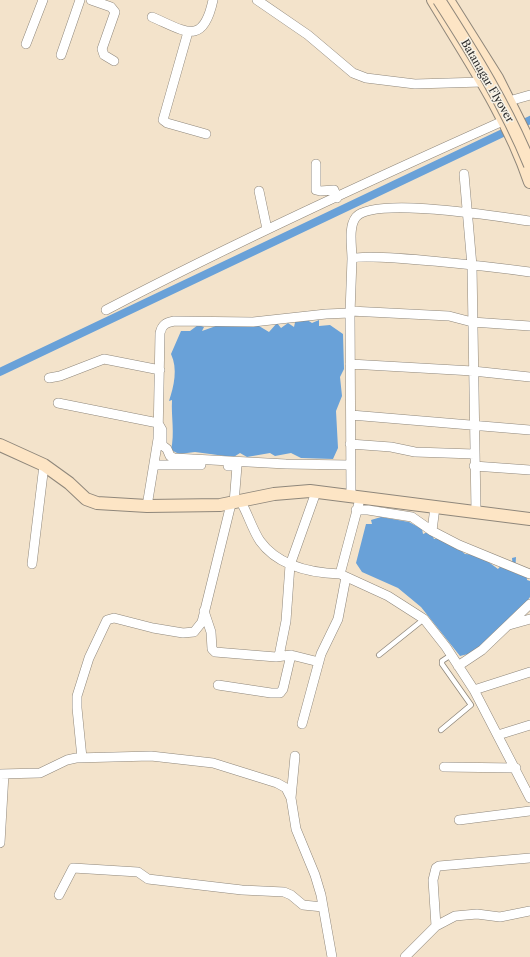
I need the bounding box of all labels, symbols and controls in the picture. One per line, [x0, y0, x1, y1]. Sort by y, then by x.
street label: Batanagar Flyover [458, 37, 516, 125]

